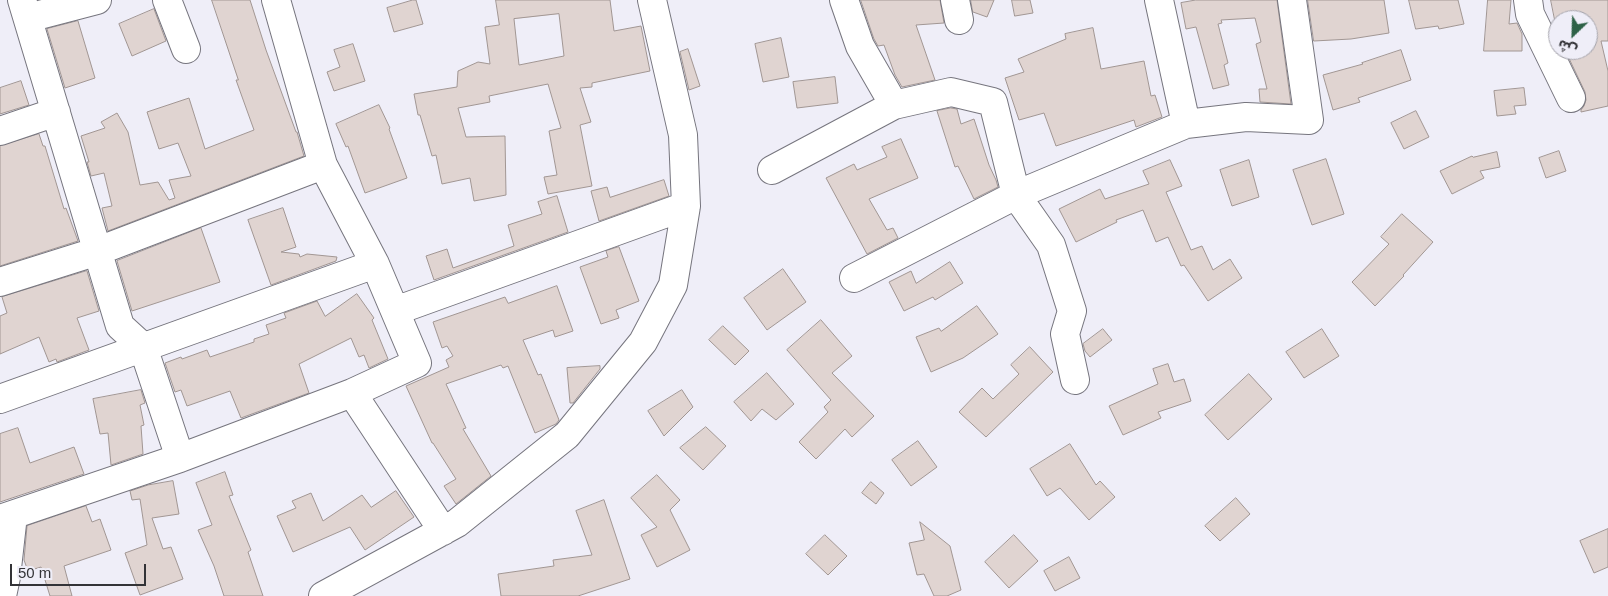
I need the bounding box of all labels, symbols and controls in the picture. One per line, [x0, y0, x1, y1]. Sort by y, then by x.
north arrow [1548, 10, 1598, 60]
text: ش [1555, 37, 1579, 59]
scale bar [12, 554, 149, 586]
text: 50 m [18, 564, 51, 581]

